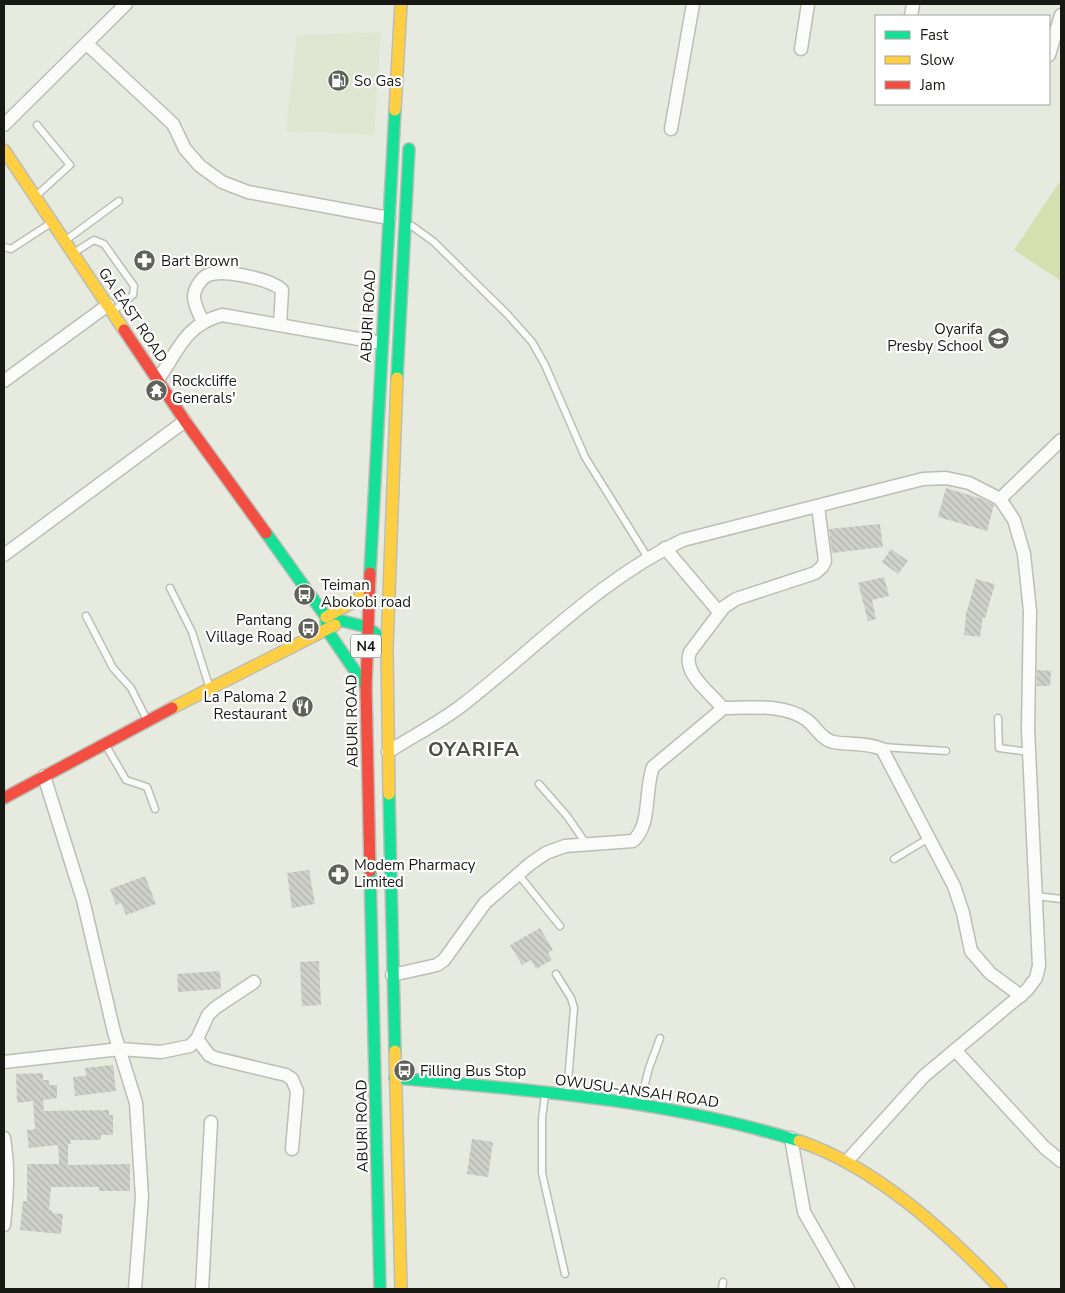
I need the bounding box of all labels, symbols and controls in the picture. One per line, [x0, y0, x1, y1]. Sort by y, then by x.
legend [875, 15, 1050, 105]
text: Fast [920, 25, 949, 45]
text: Slow [920, 50, 955, 70]
fuel station icon: So Gas [326, 69, 350, 93]
place label: So Gas [354, 71, 401, 91]
text: Jam [919, 75, 946, 95]
pharmacy icon: Bart Brown [133, 249, 157, 273]
place label: Bart Brown [161, 251, 239, 271]
street label: GA EAST ROAD [94, 264, 172, 366]
street label: ABURI ROAD [356, 269, 380, 363]
place label: Oyarifa Presby School [887, 319, 984, 356]
school or university icon: Oyarifa Presby School [987, 326, 1011, 350]
place label: Rockcliffe Generals' [172, 371, 237, 408]
temple icon: Rockcliffe Generals' [144, 378, 168, 402]
place label: Teiman Abokobi road [321, 575, 411, 612]
bus stop icon: Teiman Abokobi road [293, 582, 317, 606]
place label: Pantang Village Road [205, 610, 292, 647]
bus stop icon: Pantang Village Road [296, 617, 320, 641]
road number: N4 [351, 634, 381, 658]
street label: ABURI ROAD [341, 674, 363, 768]
place label: La Paloma 2 Restaurant [204, 687, 288, 724]
restaurant icon: La Paloma 2 Restaurant [291, 694, 315, 718]
district label: OYARIFA [428, 736, 520, 763]
place label: Modem Pharmacy Limited [354, 855, 476, 892]
pharmacy icon: Modem Pharmacy Limited [326, 862, 350, 886]
bus stop icon: Filling Bus Stop [392, 1059, 416, 1083]
place label: Filling Bus Stop [420, 1061, 527, 1081]
street label: OWUSU-ANSAH ROAD [554, 1070, 720, 1112]
street label: ABURI ROAD [351, 1079, 373, 1173]

